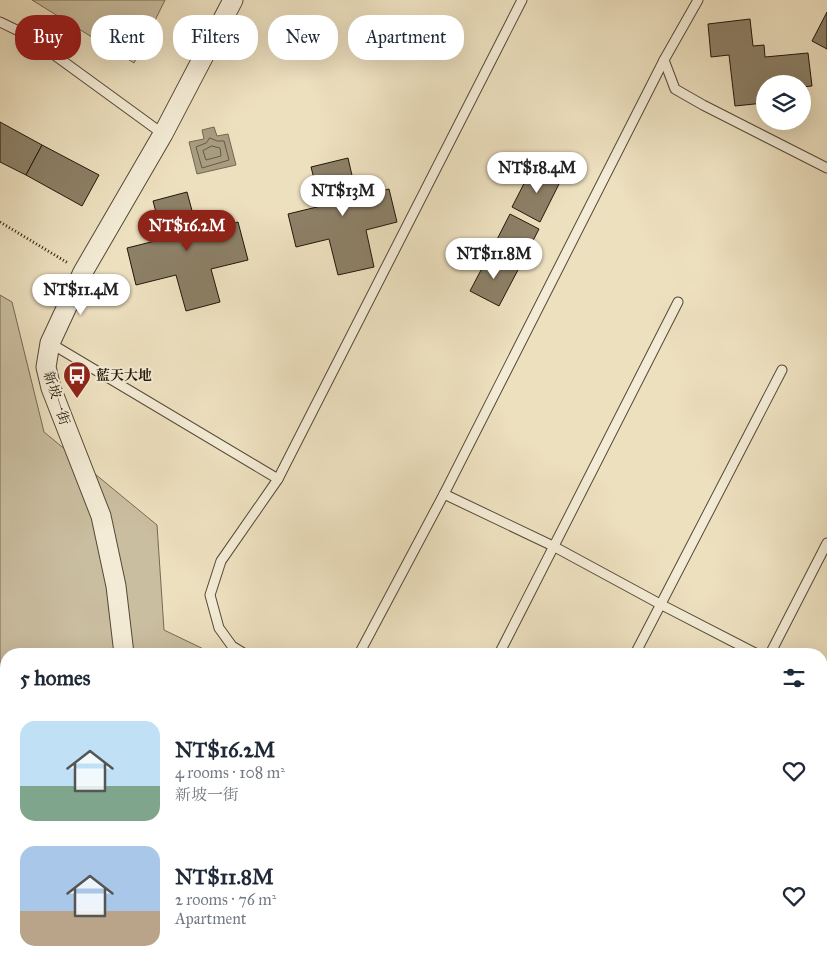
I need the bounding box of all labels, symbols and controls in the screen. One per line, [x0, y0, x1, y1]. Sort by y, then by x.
chip: Buy [15, 15, 81, 60]
chip: Rent [91, 15, 163, 60]
chip: Filters [173, 15, 258, 60]
chip: New [268, 15, 338, 60]
chip: Apartment [348, 15, 464, 60]
map controls [756, 75, 811, 130]
button: layers [756, 75, 811, 130]
pin: NT$18.4M [485, 152, 589, 194]
text: NT$18.4M [498, 158, 576, 177]
pin: NT$13M [302, 174, 384, 217]
text: NT$13M [311, 181, 375, 200]
pin: NT$16.2M [135, 210, 239, 252]
text: NT$16.2M [149, 216, 225, 235]
pin: NT$11.8M [442, 238, 546, 280]
text: NT$11.8M [456, 244, 532, 263]
pin: NT$11.4M [29, 274, 133, 316]
text: NT$11.4M [43, 280, 119, 299]
bus stop icon: 藍天大地 [62, 360, 92, 399]
place label: 藍天大地 [96, 367, 152, 384]
street label: 新坡一街 [40, 369, 73, 427]
icon: filters [780, 664, 808, 692]
text: 5 homes [20, 665, 91, 691]
text: NT$16.2M [175, 737, 275, 763]
icon: home [60, 741, 120, 801]
icon: heart [780, 757, 808, 785]
text: 4 rooms · 108 m² [175, 763, 285, 782]
text: 新坡一街 [175, 785, 239, 804]
text: NT$11.8M [175, 864, 274, 890]
icon: home [60, 866, 120, 926]
icon: heart [780, 882, 808, 910]
text: 2 rooms · 76 m² [175, 890, 276, 909]
text: Apartment [175, 909, 247, 928]

